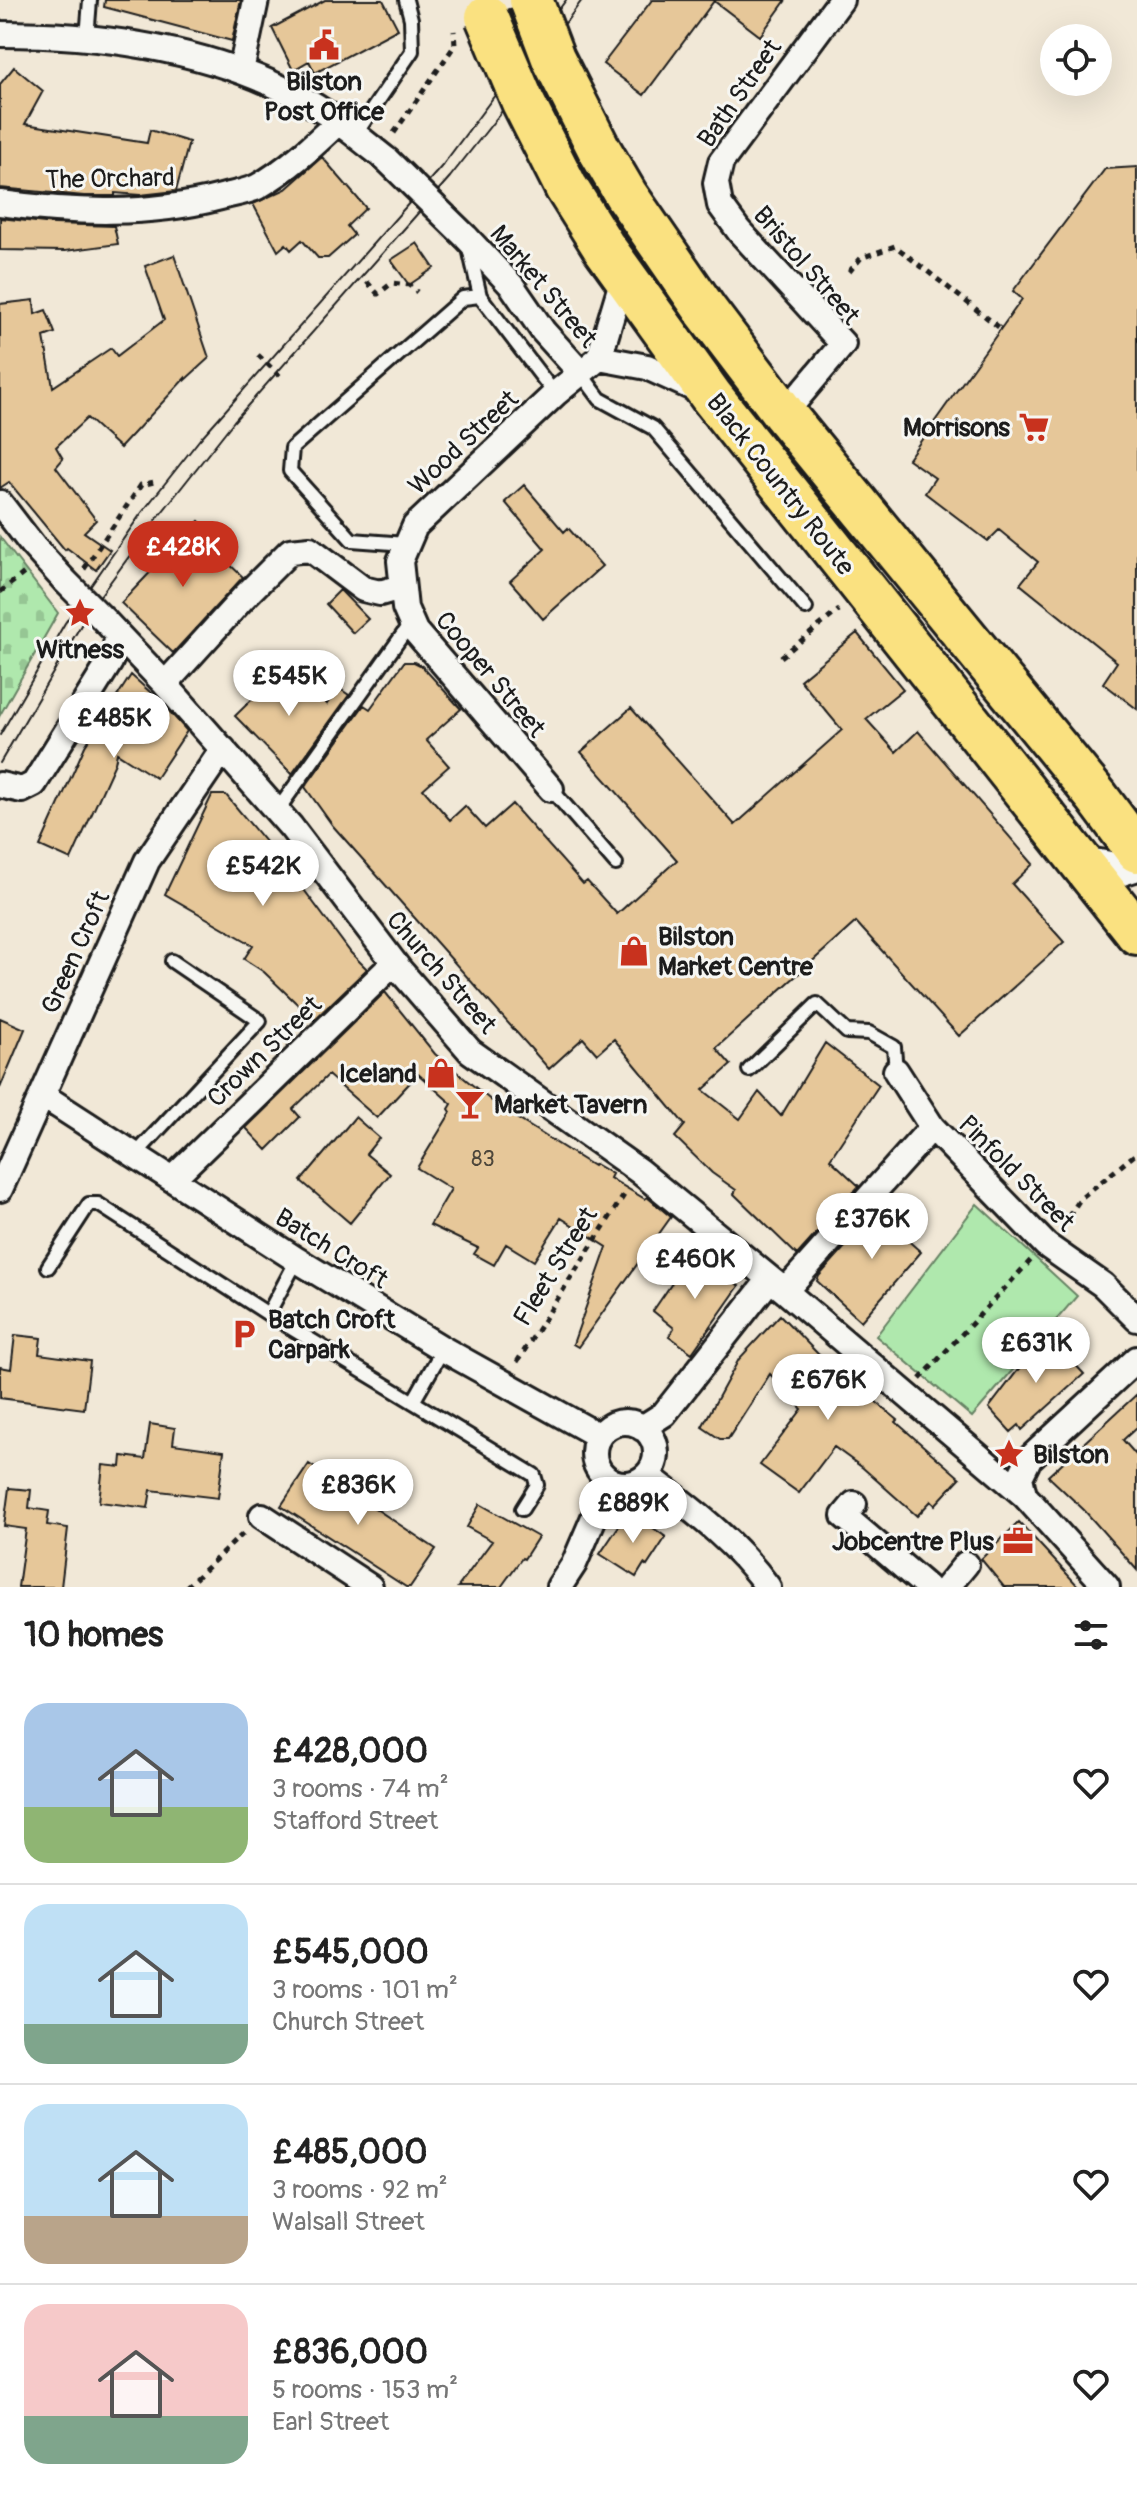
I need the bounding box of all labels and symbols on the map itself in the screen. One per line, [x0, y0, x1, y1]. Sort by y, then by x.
public building icon: Bilston Post Office [307, 28, 341, 62]
street label: Bath Street [691, 33, 789, 154]
place label: Bilston Post Office [264, 66, 385, 128]
street label: The Orchard [45, 162, 175, 196]
street label: Bristol Street [746, 200, 867, 332]
street label: Market Street [483, 219, 604, 355]
street label: Wood Street [402, 383, 526, 502]
street label: Black Country Route [699, 387, 861, 582]
supermarket icon: Morrisons [1017, 410, 1051, 444]
place label: Morrisons [903, 412, 1010, 444]
pin: £428K [127, 521, 239, 589]
place icon: Witness [63, 596, 97, 630]
street label: Cooper Street [428, 605, 553, 745]
place label: Witness [36, 634, 124, 666]
pin: £545K [233, 650, 345, 718]
pin: £485K [58, 692, 170, 760]
pin: £542K [207, 840, 319, 908]
street label: Green Croft [35, 885, 117, 1019]
street label: Church Street [379, 905, 504, 1041]
place label: Bilston Market Centre [658, 921, 814, 983]
shop icon: Bilston Market Centre [617, 934, 651, 968]
street label: Crown Street [201, 989, 329, 1114]
shop icon: Iceland [424, 1056, 458, 1090]
place label: Iceland [339, 1058, 417, 1090]
bar icon: Market Tavern [453, 1087, 487, 1121]
place label: Market Tavern [494, 1089, 648, 1121]
street label: Pinfold Street [951, 1109, 1082, 1239]
house number: 83 [471, 1145, 495, 1173]
pin: £376K [816, 1193, 928, 1261]
street label: Fleet Street [507, 1201, 605, 1332]
street label: Batch Croft [269, 1202, 394, 1296]
pin: £460K [639, 1233, 751, 1301]
place label: Batch Croft Carpark [268, 1304, 396, 1366]
parking icon: Batch Croft Carpark [227, 1317, 261, 1351]
pin: £631K [980, 1317, 1092, 1385]
pin: £676K [772, 1354, 884, 1422]
place icon: Bilston [992, 1437, 1026, 1471]
place label: Bilston [1033, 1439, 1109, 1471]
pin: £836K [302, 1459, 414, 1527]
pin: £889K [577, 1477, 689, 1545]
office icon: Jobcentre Plus [1001, 1524, 1035, 1558]
place label: Jobcentre Plus [832, 1526, 994, 1558]

